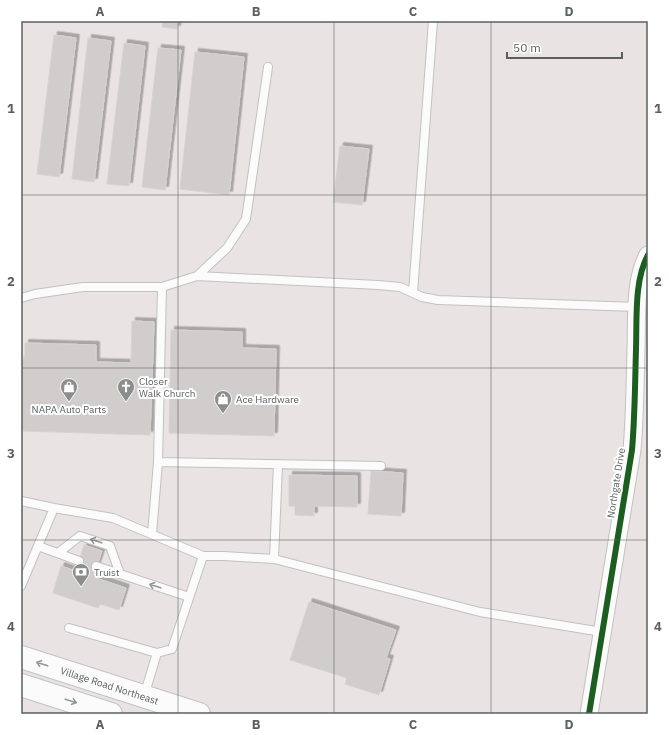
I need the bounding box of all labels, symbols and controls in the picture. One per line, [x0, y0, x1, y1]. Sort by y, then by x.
text: A [96, 3, 105, 20]
text: B [252, 3, 261, 20]
text: C [409, 3, 418, 20]
text: D [564, 3, 574, 20]
scale bar [507, 34, 622, 60]
text: 50 m [513, 40, 541, 55]
text: 1 [7, 100, 15, 117]
text: 1 [654, 100, 662, 117]
text: 2 [7, 273, 15, 290]
text: 2 [654, 273, 662, 290]
place label: Closer Walk Church [139, 375, 195, 400]
shop icon: NAPA Auto Parts [59, 377, 79, 402]
church icon: Closer Walk Church [116, 377, 136, 402]
shop icon: Ace Hardware [213, 389, 233, 414]
place label: Ace Hardware [236, 393, 300, 406]
place label: NAPA Auto Parts [32, 403, 107, 416]
text: 3 [7, 445, 15, 462]
text: 3 [654, 445, 662, 462]
street label: Northgate Drive [604, 447, 628, 519]
one-way arrow [90, 537, 103, 544]
bank icon: Truist [71, 562, 91, 587]
place label: Truist [94, 566, 120, 579]
one-way arrow [149, 581, 161, 589]
text: 4 [7, 618, 15, 635]
text: 4 [654, 618, 662, 635]
one-way arrow [36, 659, 48, 667]
street label: Village Road Northeast [59, 664, 161, 707]
one-way arrow [65, 698, 78, 705]
text: A [96, 716, 105, 733]
text: B [252, 716, 261, 733]
text: C [409, 716, 418, 733]
text: D [564, 716, 574, 733]

